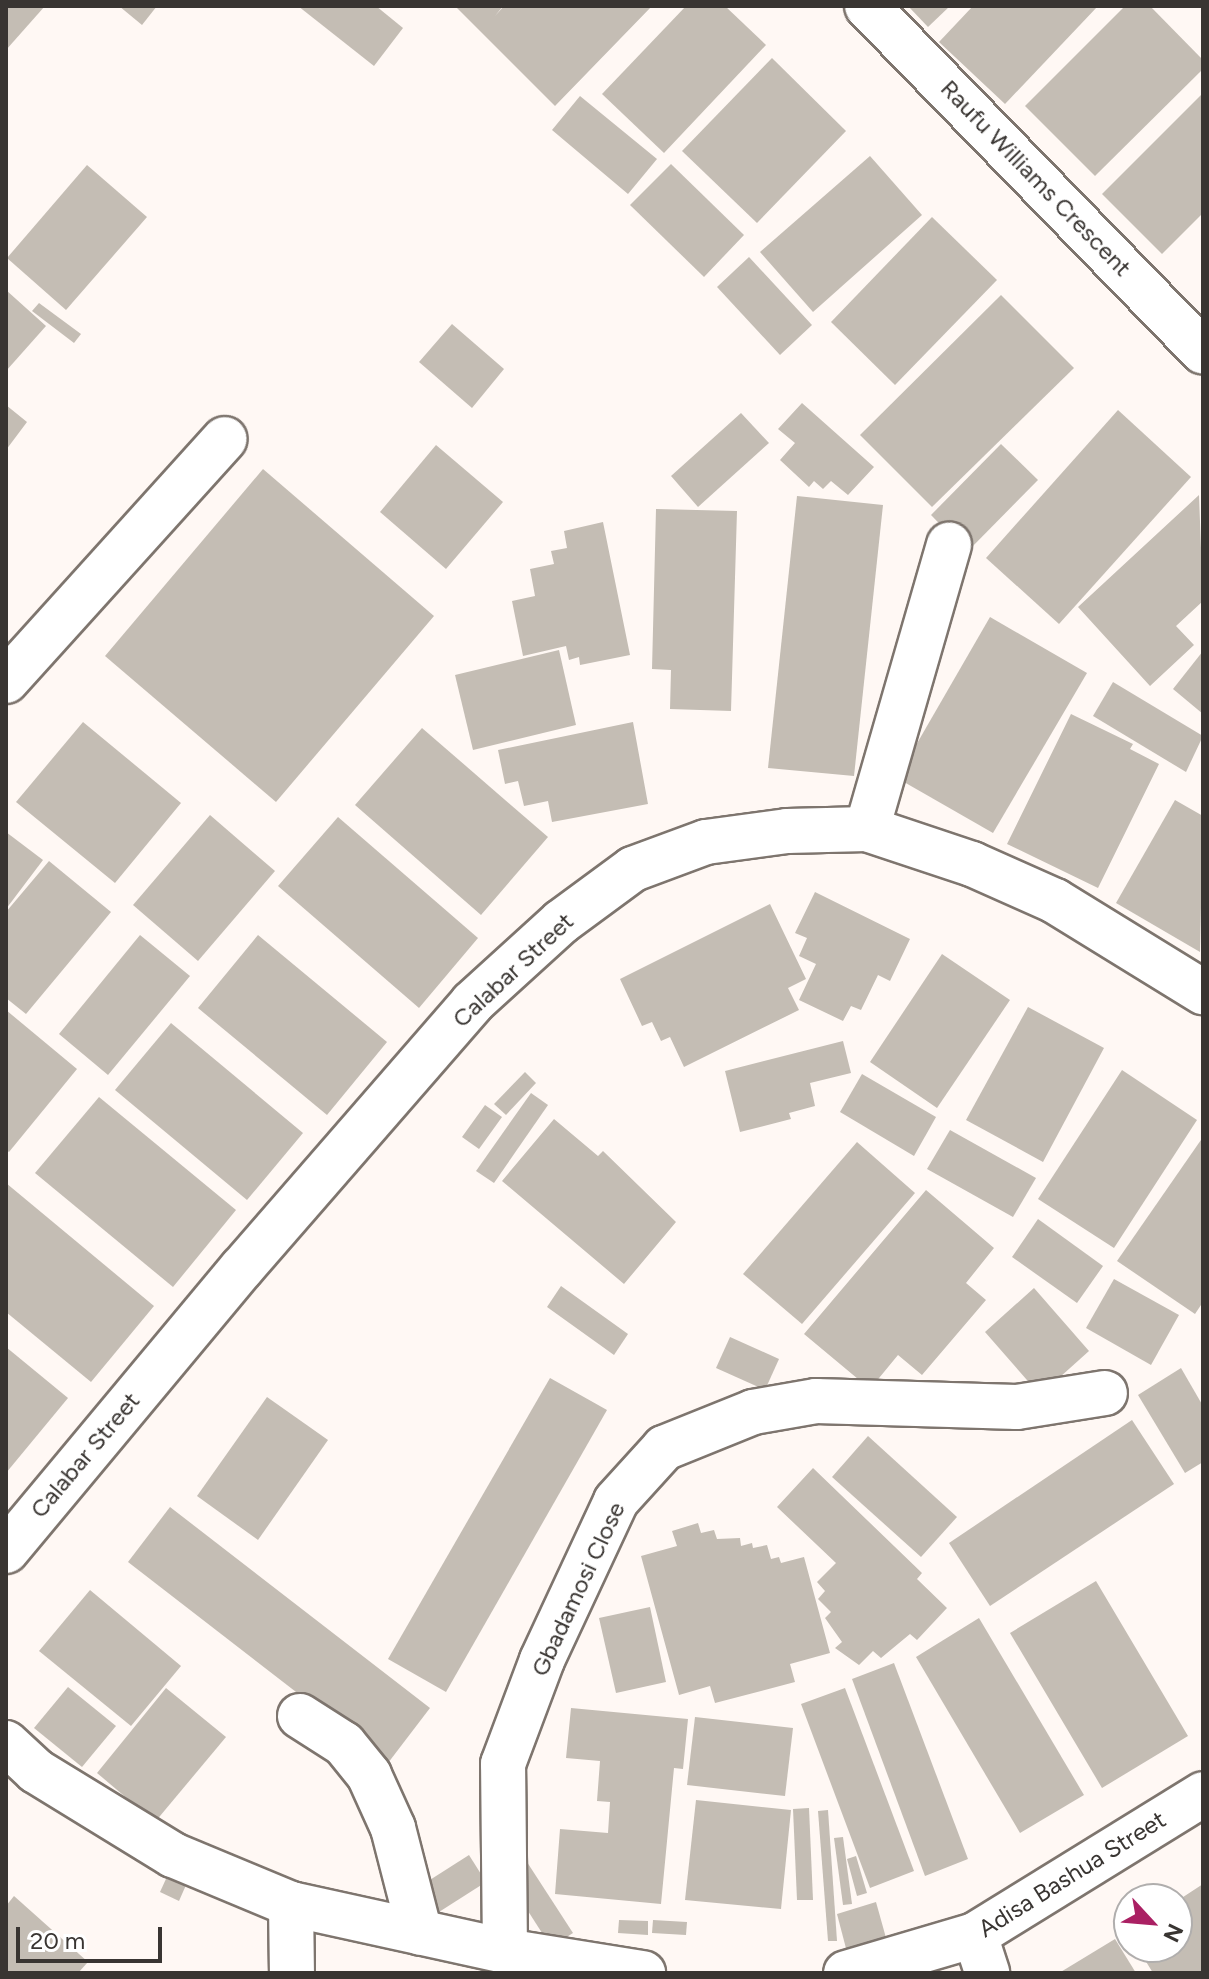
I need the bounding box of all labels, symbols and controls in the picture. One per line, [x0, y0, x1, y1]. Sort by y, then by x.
street label: Raufu Williams Crescent [935, 74, 1137, 282]
street label: Calabar Street [447, 907, 579, 1033]
street label: Calabar Street [24, 1387, 146, 1523]
street label: Gbadamosi Close [525, 1497, 631, 1681]
street label: Adisa Bashua Street [973, 1805, 1171, 1943]
north arrow [1113, 1883, 1193, 1963]
scale bar [20, 1911, 166, 1961]
text: N [1157, 1919, 1189, 1946]
text: 20 m [30, 1926, 85, 1955]

